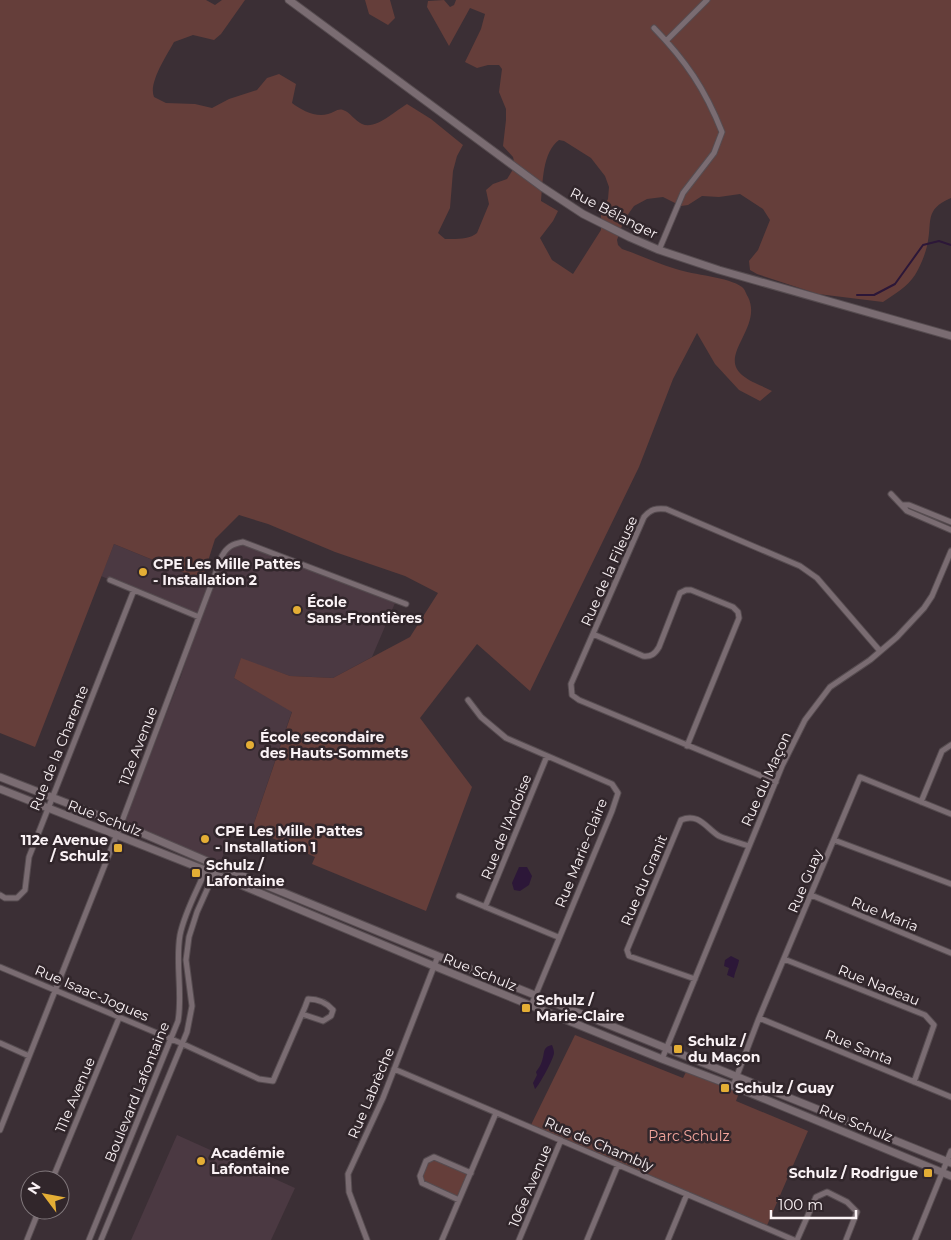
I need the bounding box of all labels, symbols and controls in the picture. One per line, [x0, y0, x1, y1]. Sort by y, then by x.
street label: Rue Bélanger [567, 183, 661, 243]
street label: Rue de la Fileuse [577, 513, 641, 629]
place label: CPE Les Mille Pattes - Installation 2 [153, 555, 301, 589]
marker: CPE Les Mille Pattes - Installation 2 [137, 566, 149, 578]
place label: École Sans-Frontières [307, 593, 423, 627]
marker: École Sans-Frontières [291, 604, 303, 616]
street label: Rue de la Charente [26, 683, 92, 813]
street label: 112e Avenue [115, 704, 161, 788]
place label: École secondaire des Hauts-Sommets [260, 728, 409, 762]
street label: Rue du Maçon [737, 729, 795, 829]
marker: École secondaire des Hauts-Sommets [244, 739, 256, 751]
street label: Rue de l'Ardoise [477, 772, 535, 882]
street label: Rue Schulz [65, 796, 145, 840]
street label: Rue Marie-Claire [551, 796, 611, 910]
place label: CPE Les Mille Pattes - Installation 1 [215, 822, 363, 856]
place label: 112e Avenue / Schulz [21, 831, 108, 865]
street label: Rue du Granit [617, 831, 671, 928]
marker: CPE Les Mille Pattes - Installation 1 [199, 833, 211, 845]
marker: 112e Avenue / Schulz [112, 842, 124, 854]
street label: Rue Guay [784, 846, 827, 916]
place label: Schulz / Lafontaine [206, 856, 285, 890]
marker: Schulz / Lafontaine [190, 867, 202, 879]
street label: Rue Maria [849, 892, 921, 936]
street label: Rue Schulz [441, 949, 519, 995]
street label: Rue Nadeau [835, 960, 923, 1010]
street label: Rue Isaac-Jogues [32, 961, 152, 1025]
place label: Schulz / Marie-Claire [536, 991, 625, 1025]
marker: Schulz / Marie-Claire [520, 1002, 532, 1014]
street label: Boulevard Lafontaine [101, 1019, 173, 1165]
street label: Rue Santa [822, 1025, 896, 1069]
place label: Schulz / du Maçon [688, 1032, 760, 1066]
marker: Schulz / du Maçon [672, 1043, 684, 1055]
street label: Rue Labrèche [344, 1045, 398, 1141]
street label: 111e Avenue [51, 1055, 99, 1135]
place label: Schulz / Guay [735, 1079, 835, 1097]
marker: Schulz / Guay [719, 1082, 731, 1094]
street label: Rue Schulz [817, 1100, 895, 1146]
street label: Rue de Chambly [542, 1113, 657, 1175]
park label: Parc Schulz [648, 1127, 730, 1145]
street label: 106e Avenue [505, 1142, 555, 1230]
place label: Académie Lafontaine [210, 1144, 290, 1178]
marker: Académie Lafontaine [195, 1155, 207, 1167]
place label: Schulz / Rodrigue [789, 1164, 918, 1182]
marker: Schulz / Rodrigue [922, 1167, 934, 1179]
north arrow [20, 1170, 70, 1220]
text: N [23, 1179, 45, 1198]
scale bar [771, 1188, 856, 1220]
text: 100 m [778, 1195, 823, 1214]

